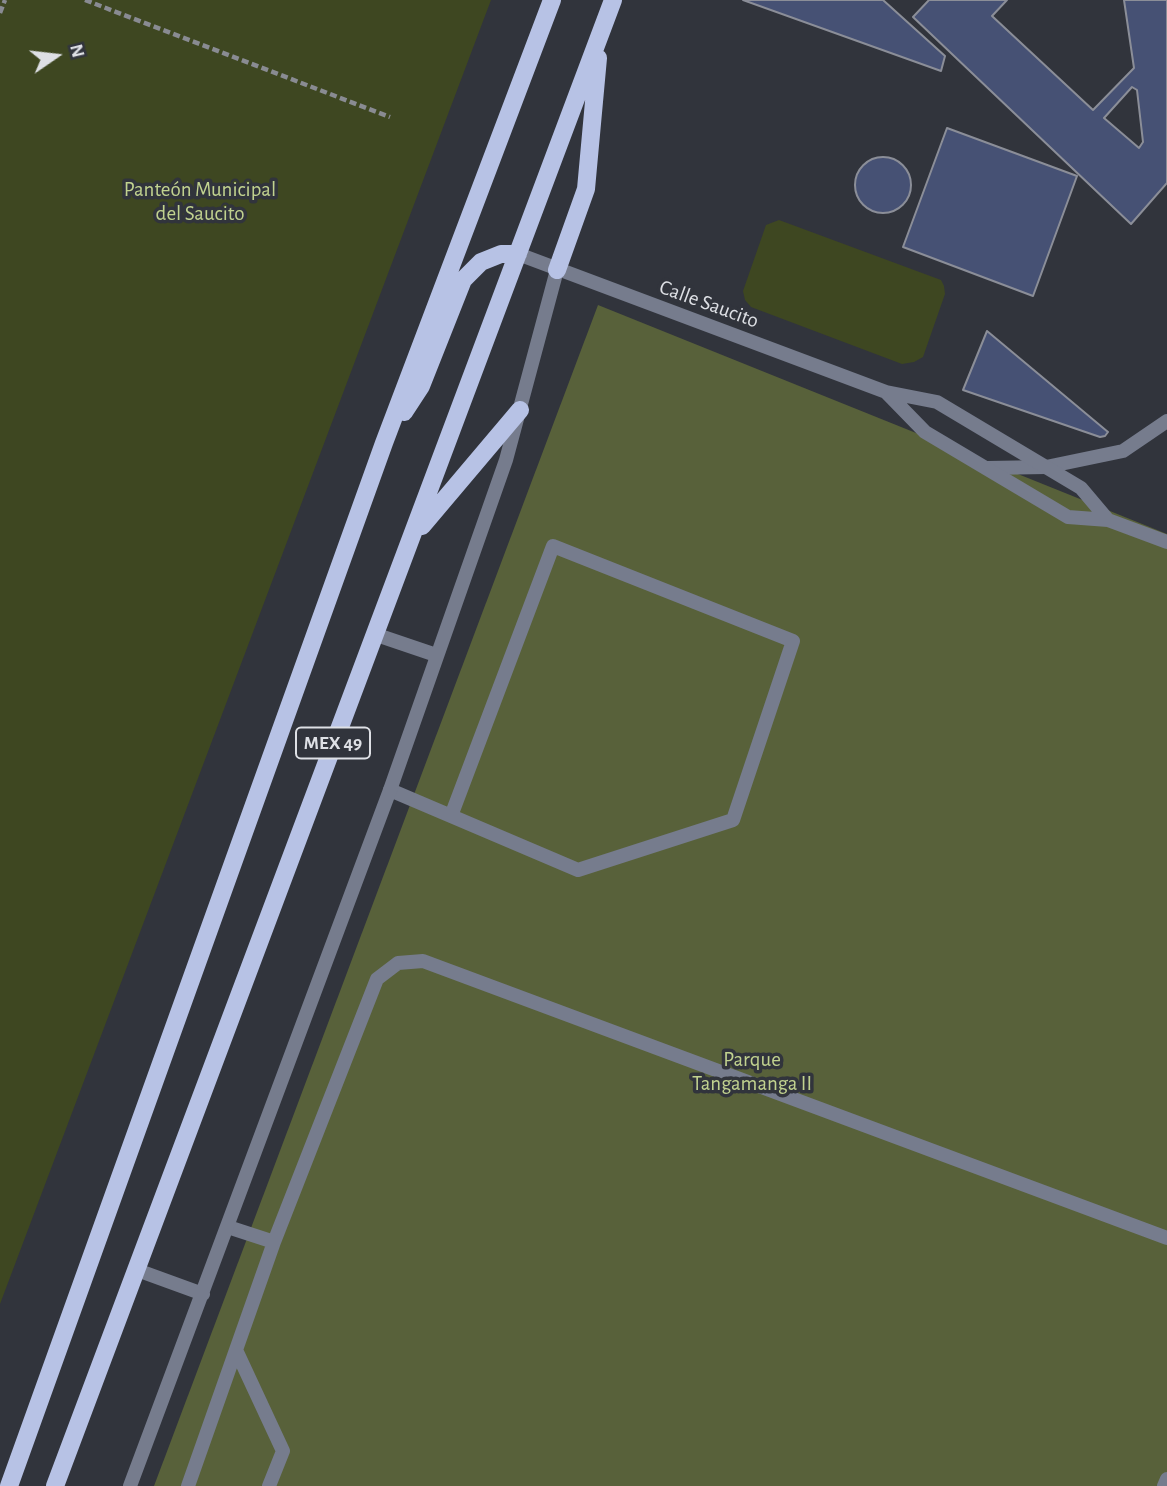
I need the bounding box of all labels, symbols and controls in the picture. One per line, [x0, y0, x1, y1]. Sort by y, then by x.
north arrow [21, 21, 91, 91]
text: N [66, 42, 88, 60]
park label: Panteón Municipal del Saucito [124, 177, 276, 227]
street label: Calle Saucito [656, 274, 762, 334]
road number: MEX 49 [296, 728, 370, 758]
park label: Parque Tangamanga II [692, 1047, 812, 1097]

